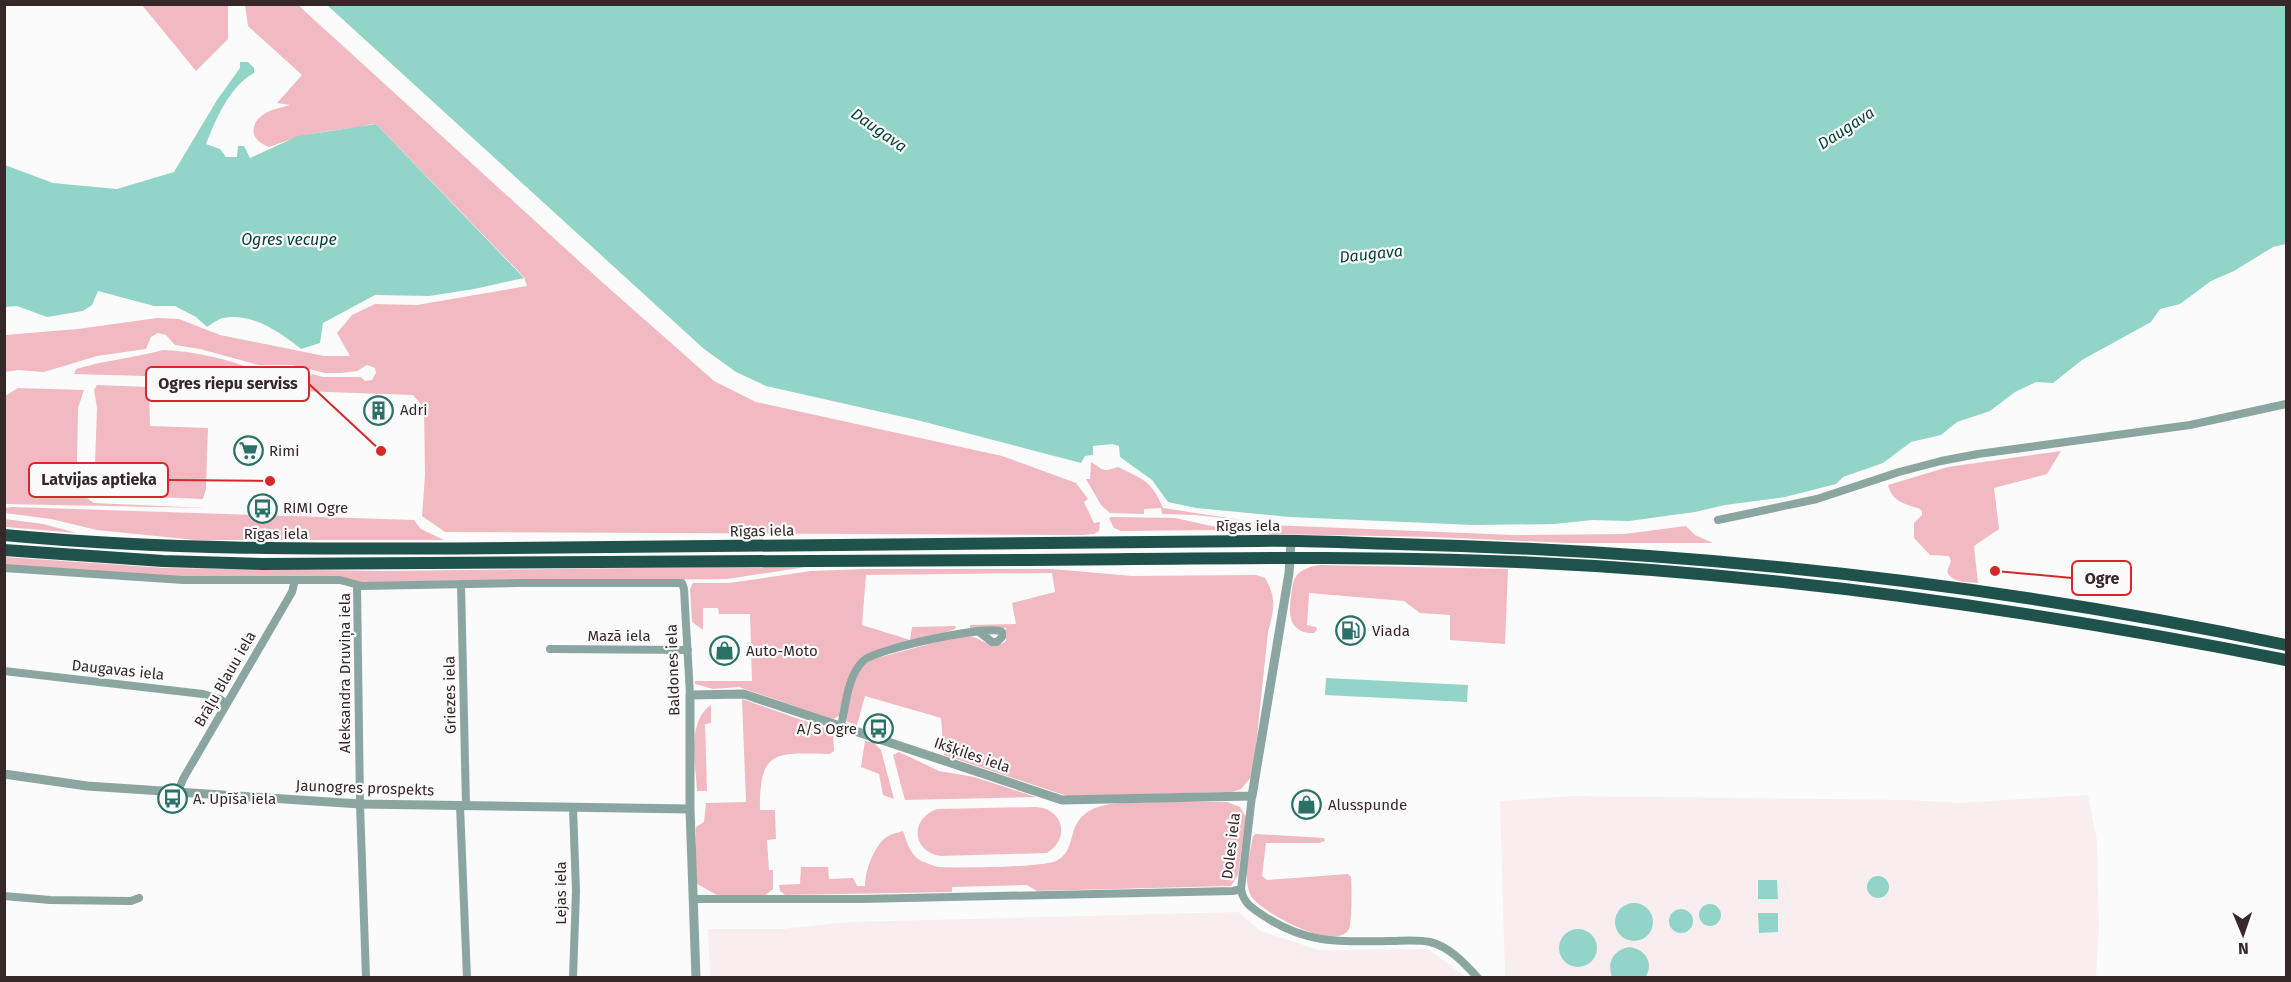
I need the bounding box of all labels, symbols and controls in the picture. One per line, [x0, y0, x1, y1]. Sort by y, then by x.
water label: Daugava [1814, 103, 1878, 153]
water label: Daugava [847, 104, 911, 156]
water label: Ogres vecupe [241, 230, 337, 249]
water label: Daugava [1338, 241, 1404, 267]
callout: Ogres riepu serviss [146, 367, 309, 401]
text: Ogres riepu serviss [158, 374, 298, 393]
building icon: Adri [363, 394, 395, 426]
place label: Adri [400, 401, 428, 419]
supermarket icon: Rimi [232, 435, 264, 467]
place label: Rimi [269, 442, 299, 460]
callout: Latvijas aptieka [29, 463, 168, 497]
text: Latvijas aptieka [41, 470, 157, 489]
bus stop icon: RIMI Ogre [246, 492, 278, 524]
place label: RIMI Ogre [283, 499, 348, 517]
street label: Rīgas iela [1216, 517, 1280, 535]
street label: Rīgas iela [729, 521, 795, 541]
street label: Rīgas iela [244, 525, 308, 543]
callout: Ogre [2072, 561, 2131, 595]
text: Ogre [2085, 569, 2119, 588]
street label: Aleksandra Druviņa iela [336, 593, 355, 753]
fuel station icon: Viada [1335, 615, 1367, 647]
place label: Viada [1372, 622, 1410, 640]
street label: Baldones iela [662, 624, 684, 716]
street label: Mazā iela [587, 627, 651, 645]
street label: Brāļu Blauu iela [190, 628, 261, 731]
shop icon: Auto-Moto [709, 635, 741, 667]
place label: Auto-Moto [746, 642, 818, 660]
street label: Daugavas iela [71, 656, 165, 684]
street label: Griezes iela [440, 656, 460, 734]
bus stop icon: A/S Ogre [862, 713, 894, 745]
place label: A/S Ogre [797, 720, 857, 738]
street label: Ikšķiles iela [931, 734, 1012, 777]
street label: Jaunogres prospekts [295, 777, 435, 799]
bus stop icon: A. Upīša iela [156, 783, 188, 815]
shop icon: Alusspunde [1291, 789, 1323, 821]
place label: A. Upīša iela [193, 790, 276, 808]
place label: Alusspunde [1328, 796, 1407, 814]
street label: Doles iela [1218, 812, 1244, 880]
street label: Lejas iela [552, 861, 570, 925]
north arrow [2213, 904, 2273, 964]
text: N [2238, 939, 2249, 958]

